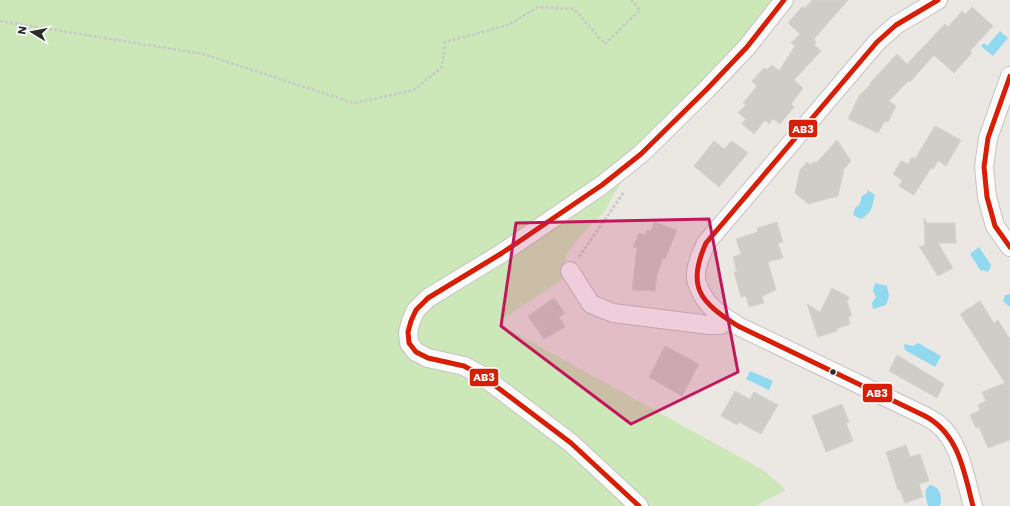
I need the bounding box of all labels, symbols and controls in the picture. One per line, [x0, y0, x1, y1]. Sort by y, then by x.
north arrow [12, 12, 52, 52]
text: N [14, 25, 31, 36]
line badge: AB3 [788, 119, 818, 138]
text: AB3 [792, 121, 814, 137]
unlabelled marker [828, 367, 838, 377]
line badge: AB3 [469, 368, 499, 387]
text: AB3 [473, 369, 495, 385]
line badge: AB3 [862, 383, 893, 403]
text: AB3 [866, 385, 888, 401]

